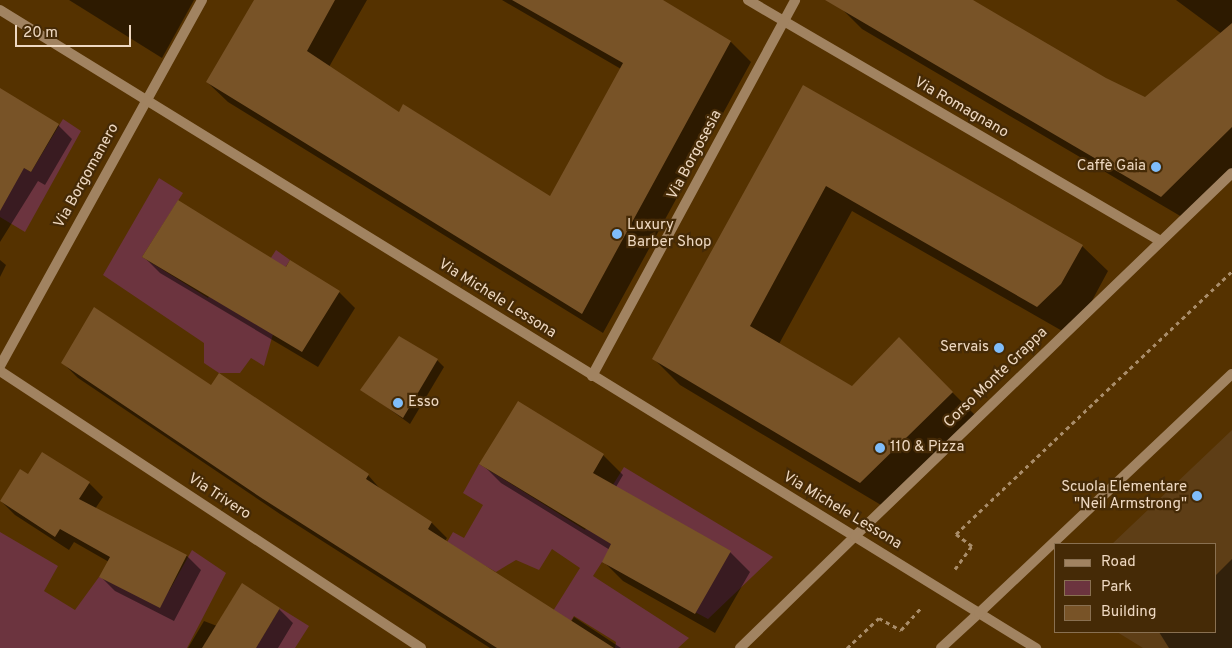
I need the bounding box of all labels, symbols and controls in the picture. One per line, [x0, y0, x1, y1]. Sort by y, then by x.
scale bar [18, 15, 134, 47]
text: 20 m [23, 24, 58, 43]
street label: Via Romagnano [911, 74, 1011, 142]
street label: Via Borgosesia [664, 107, 726, 203]
street label: Via Borgomanero [51, 120, 123, 232]
place label: Caffè Gaia [1077, 158, 1146, 176]
marker: Caffè Gaia [1150, 161, 1162, 173]
place label: Luxury Barber Shop [627, 216, 711, 251]
marker: Luxury Barber Shop [611, 228, 623, 240]
street label: Via Michele Lessona [435, 255, 559, 343]
street label: Corso Monte Grappa [940, 324, 1052, 432]
place label: Servais [940, 339, 989, 357]
marker: Servais [993, 342, 1005, 354]
place label: Esso [408, 394, 439, 412]
marker: Esso [392, 397, 404, 409]
place label: 110 & Pizza [890, 439, 964, 457]
marker: 110 & Pizza [874, 442, 886, 454]
street label: Via Michele Lessona [779, 468, 905, 554]
street label: Via Trivero [184, 470, 254, 524]
place label: Scuola Elementare "Neil Armstrong" [1061, 478, 1187, 513]
marker: Scuola Elementare "Neil Armstrong" [1191, 490, 1203, 502]
legend [1054, 543, 1217, 633]
text: Road [1101, 553, 1136, 572]
text: Park [1101, 578, 1132, 597]
text: Building [1101, 603, 1156, 622]

